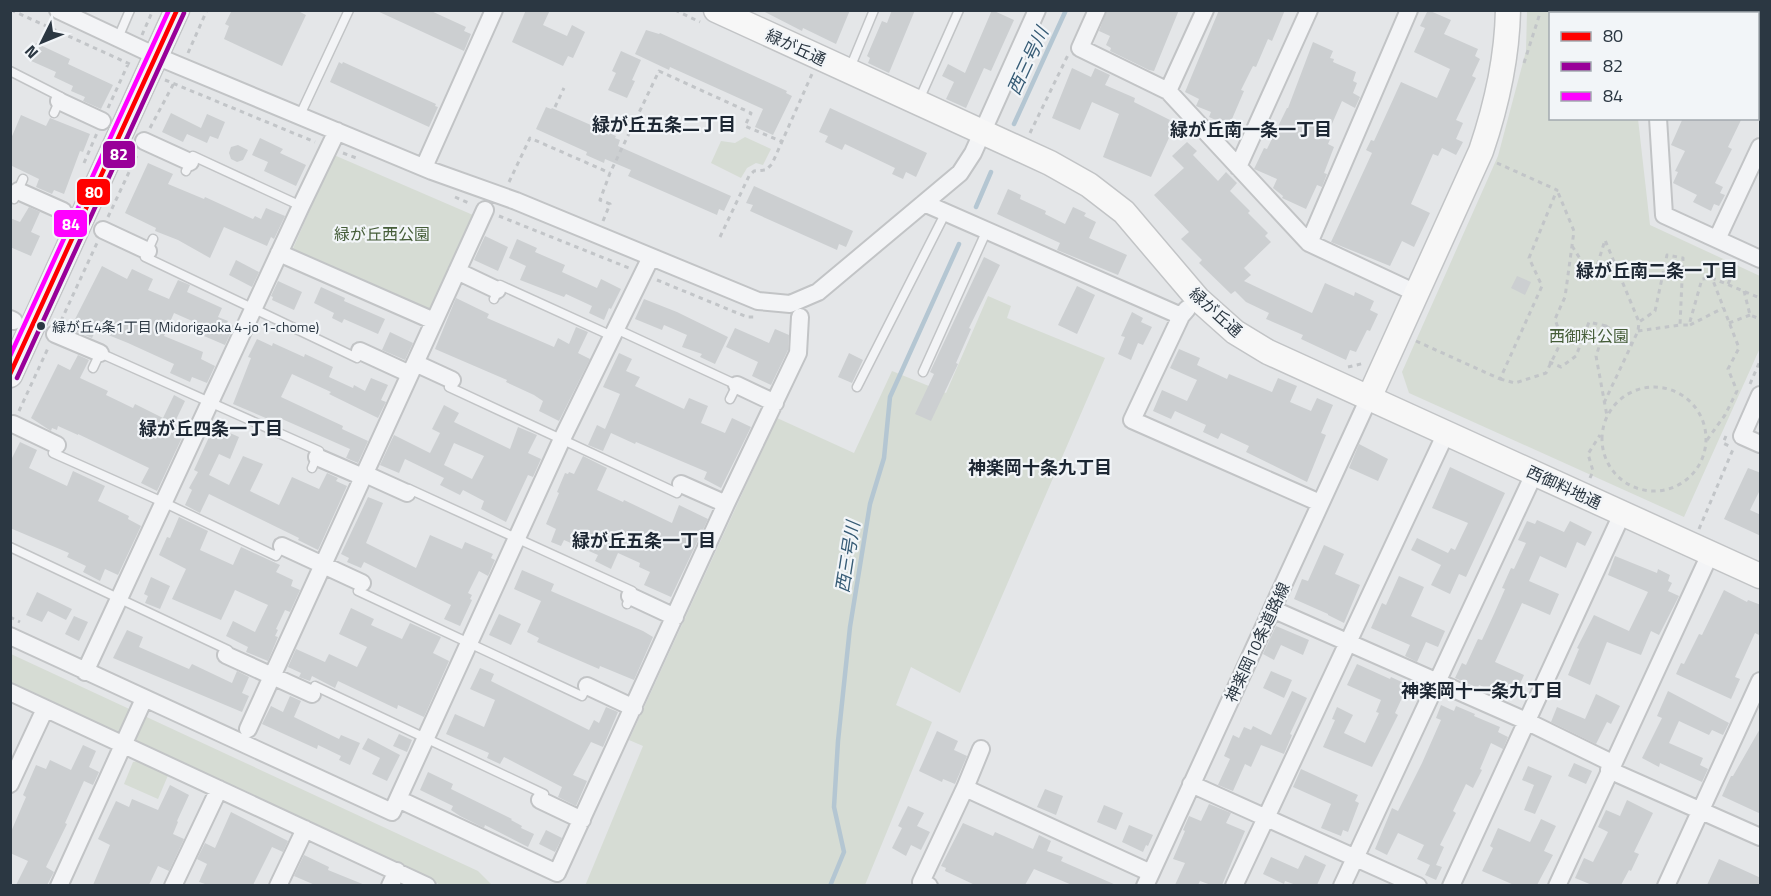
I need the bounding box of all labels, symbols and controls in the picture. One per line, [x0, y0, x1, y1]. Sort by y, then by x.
north arrow [12, 12, 72, 72]
legend [1549, 12, 1759, 120]
water label: 西三号川 [1000, 21, 1056, 99]
text: 80 [1603, 22, 1623, 49]
street label: 緑が丘通 [762, 23, 830, 71]
text: N [18, 40, 44, 64]
text: 82 [1603, 52, 1623, 79]
text: 84 [1603, 82, 1623, 109]
district label: 緑が丘五条二丁目 [592, 111, 736, 138]
district label: 緑が丘南一条一丁目 [1170, 116, 1332, 143]
line badge: 82 [102, 140, 136, 169]
text: 82 [110, 142, 128, 166]
line badge: 80 [76, 178, 111, 206]
text: 80 [85, 180, 103, 204]
line badge: 84 [53, 209, 88, 238]
text: 84 [62, 212, 80, 236]
park label: 緑が丘西公園 [334, 222, 430, 246]
district label: 緑が丘南二条一丁目 [1576, 257, 1738, 284]
street label: 緑が丘通 [1184, 282, 1248, 342]
place label: 緑が丘4条1丁目 (Midorigaoka 4-jo 1-chome) [52, 316, 319, 337]
marker: 緑が丘4条1丁目 (Midorigaoka 4-jo 1-chome) [35, 320, 47, 332]
park label: 西御料公園 [1549, 324, 1629, 348]
district label: 緑が丘四条一丁目 [139, 415, 283, 442]
district label: 神楽岡十条九丁目 [968, 454, 1112, 481]
street label: 西御料地通 [1523, 459, 1605, 515]
water label: 西三号川 [829, 517, 867, 595]
district label: 緑が丘五条一丁目 [572, 527, 716, 554]
street label: 神楽岡10条道路線 [1219, 578, 1295, 706]
district label: 神楽岡十一条九丁目 [1401, 677, 1563, 704]

